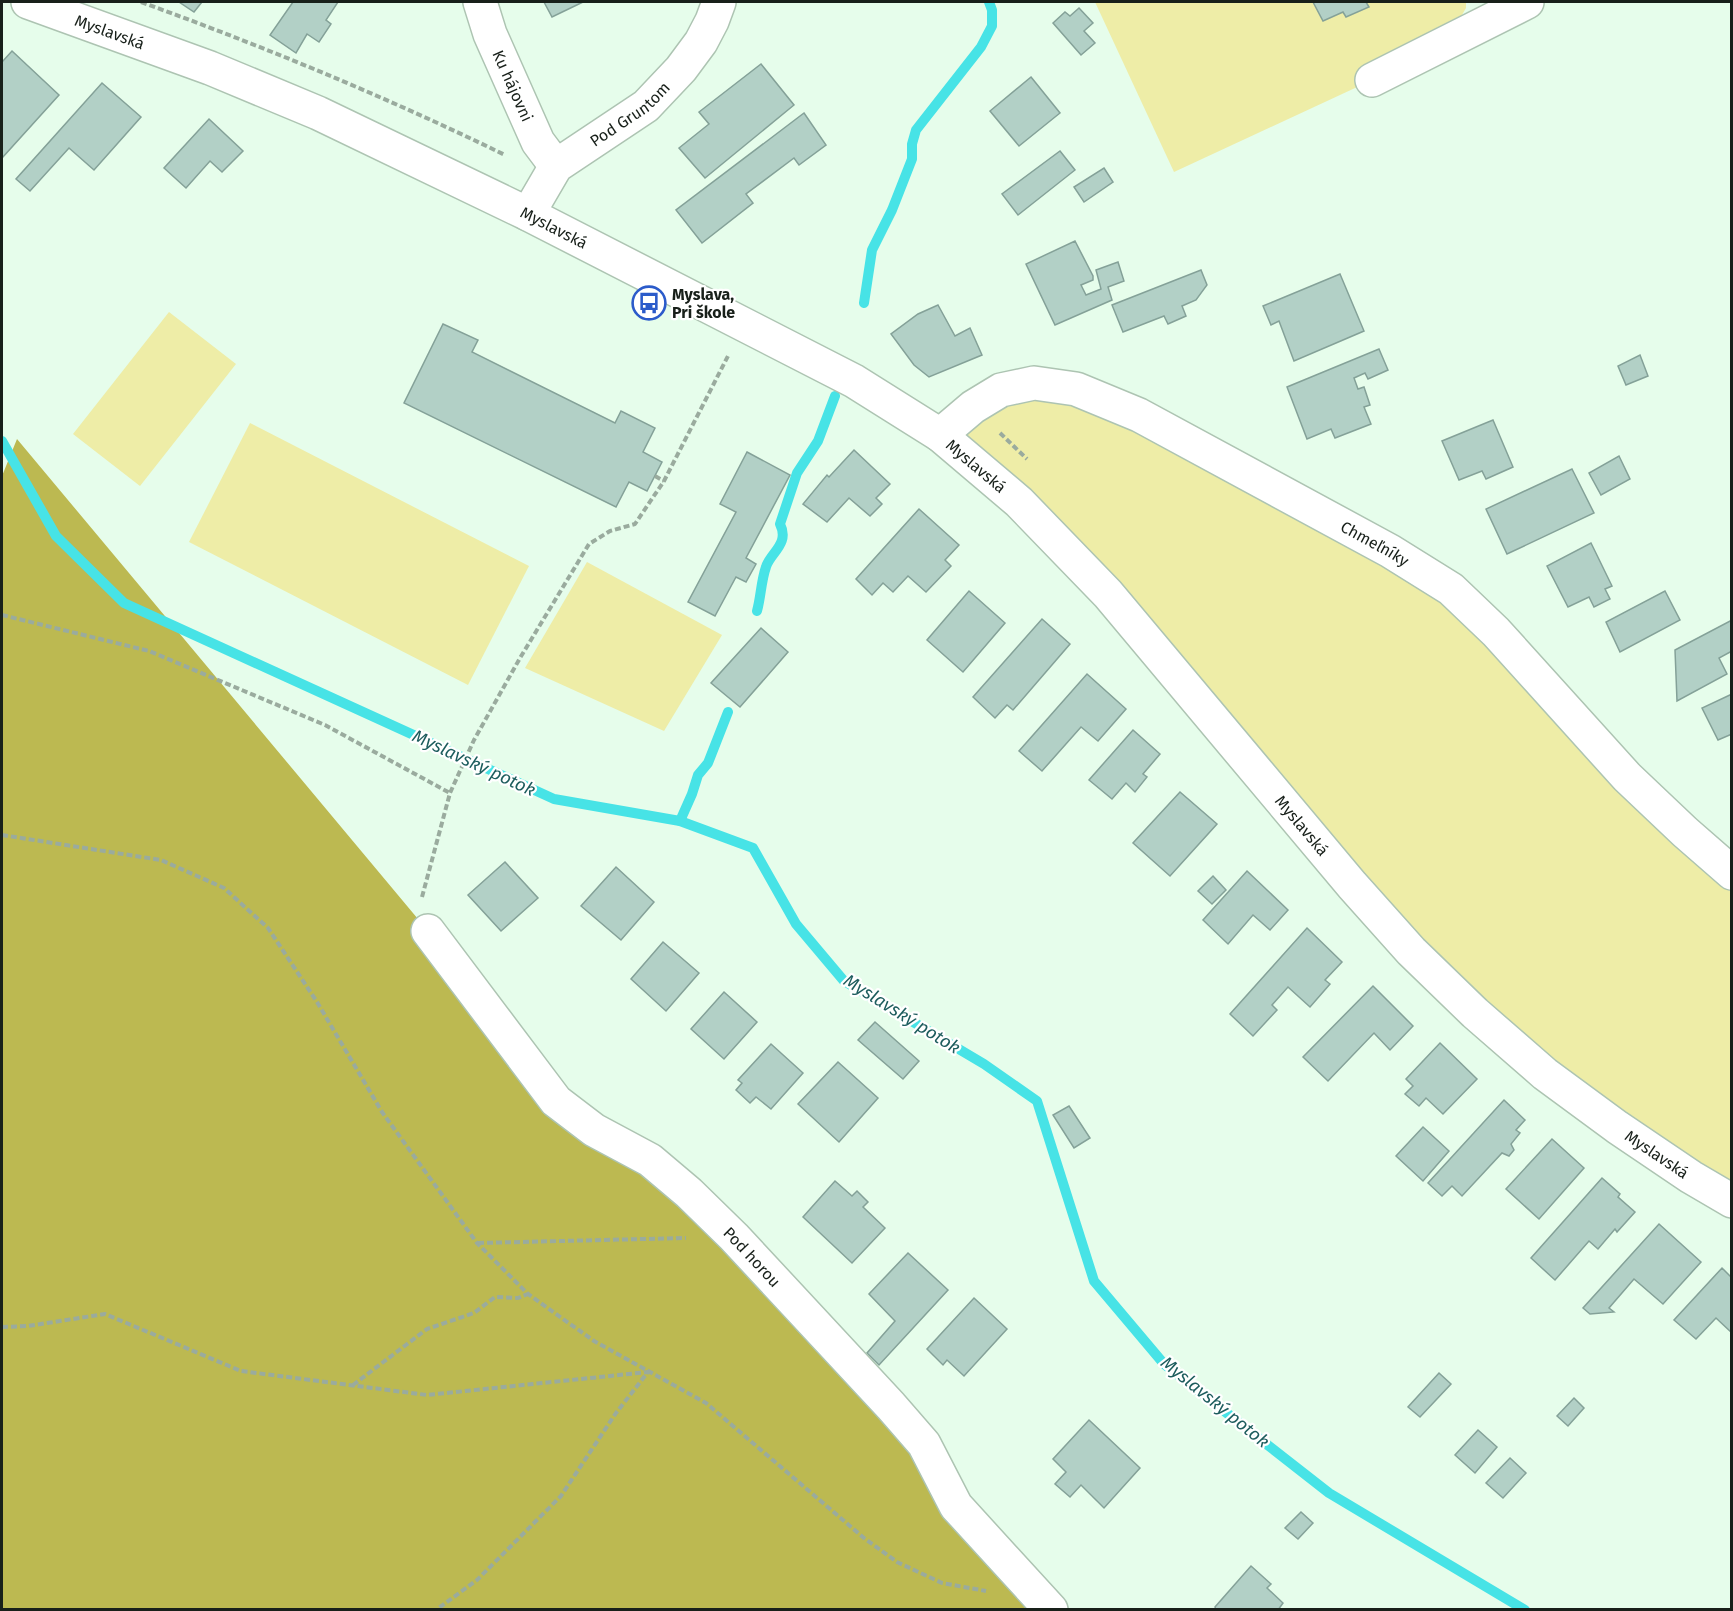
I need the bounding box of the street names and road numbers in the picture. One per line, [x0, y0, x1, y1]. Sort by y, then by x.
street label: Myslavská [72, 11, 147, 53]
street label: Ku hájovni [488, 47, 537, 125]
street label: Pod Gruntom [586, 78, 674, 151]
street label: Myslavská [517, 203, 591, 253]
street label: Myslavská [942, 435, 1010, 497]
street label: Chmeľníky [1337, 517, 1413, 571]
street label: Myslavská [1271, 792, 1332, 860]
street label: Myslavská [1621, 1126, 1692, 1183]
street label: Pod horou [719, 1223, 784, 1291]

